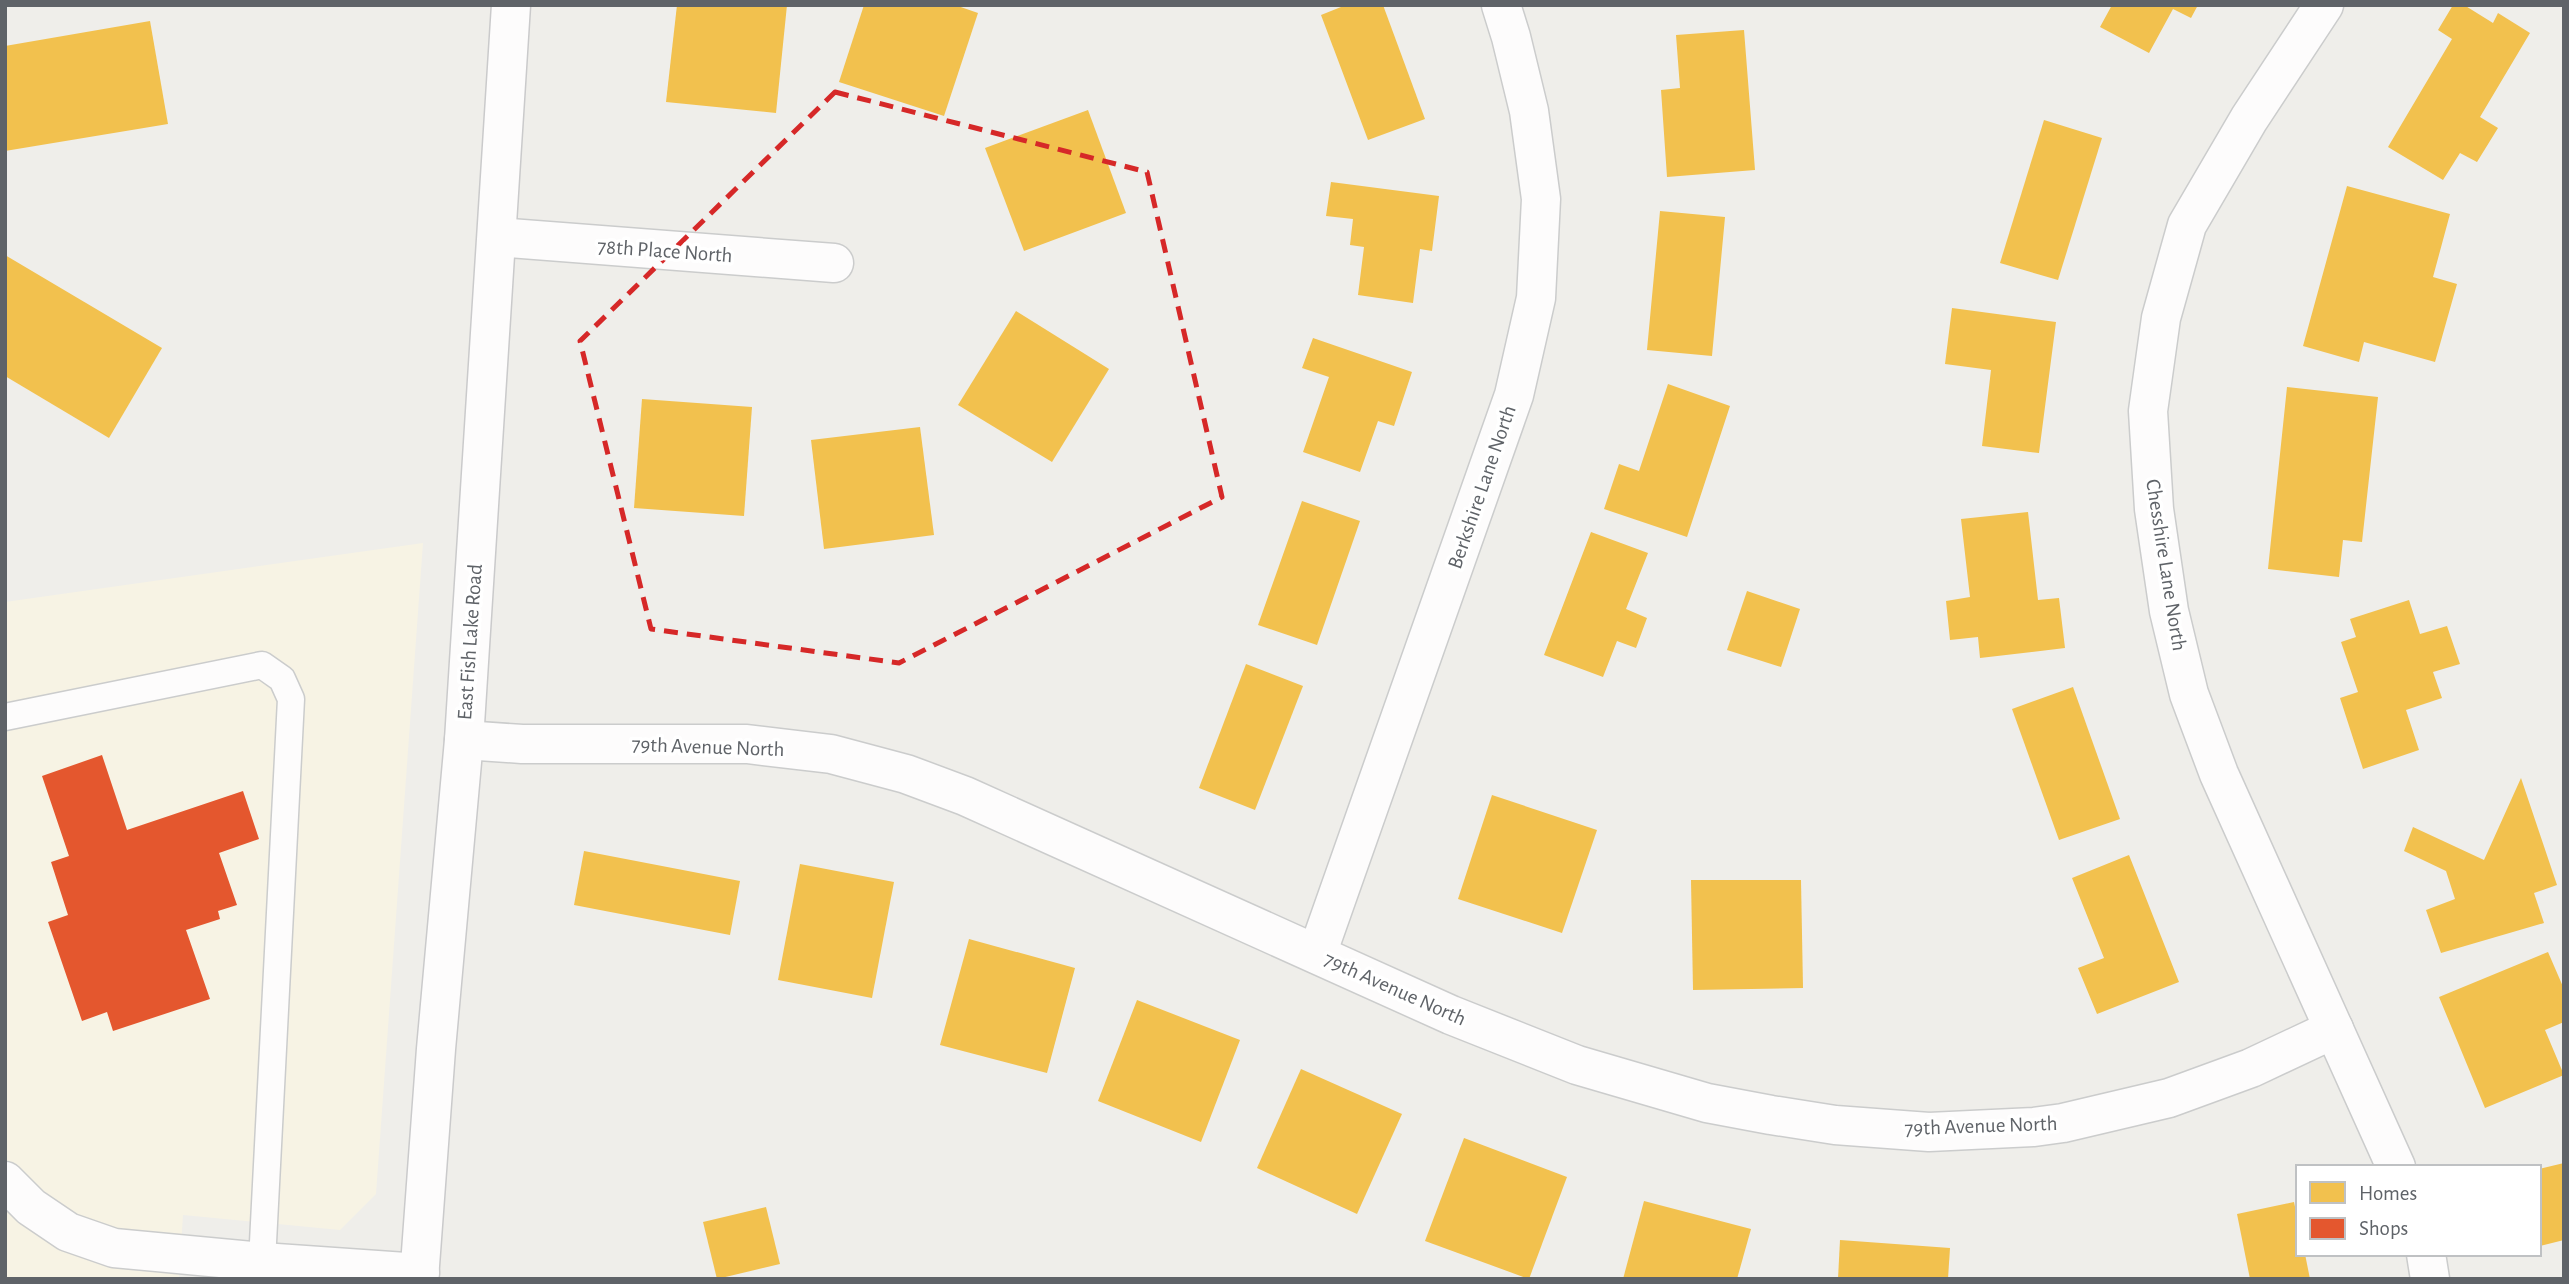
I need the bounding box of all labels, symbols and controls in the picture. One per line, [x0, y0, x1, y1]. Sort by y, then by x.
street label: 78th Place North [597, 236, 733, 266]
street label: Berkshire Lane North [1444, 403, 1520, 571]
street label: Chesshire Lane North [2142, 478, 2190, 652]
street label: East Fish Lake Road [454, 563, 486, 721]
street label: 79th Avenue North [631, 734, 785, 760]
street label: 79th Avenue North [1321, 948, 1469, 1030]
street label: 79th Avenue North [1904, 1113, 2058, 1139]
legend [2296, 1165, 2541, 1256]
text: Homes [2359, 1183, 2417, 1204]
text: Shops [2359, 1218, 2408, 1239]

